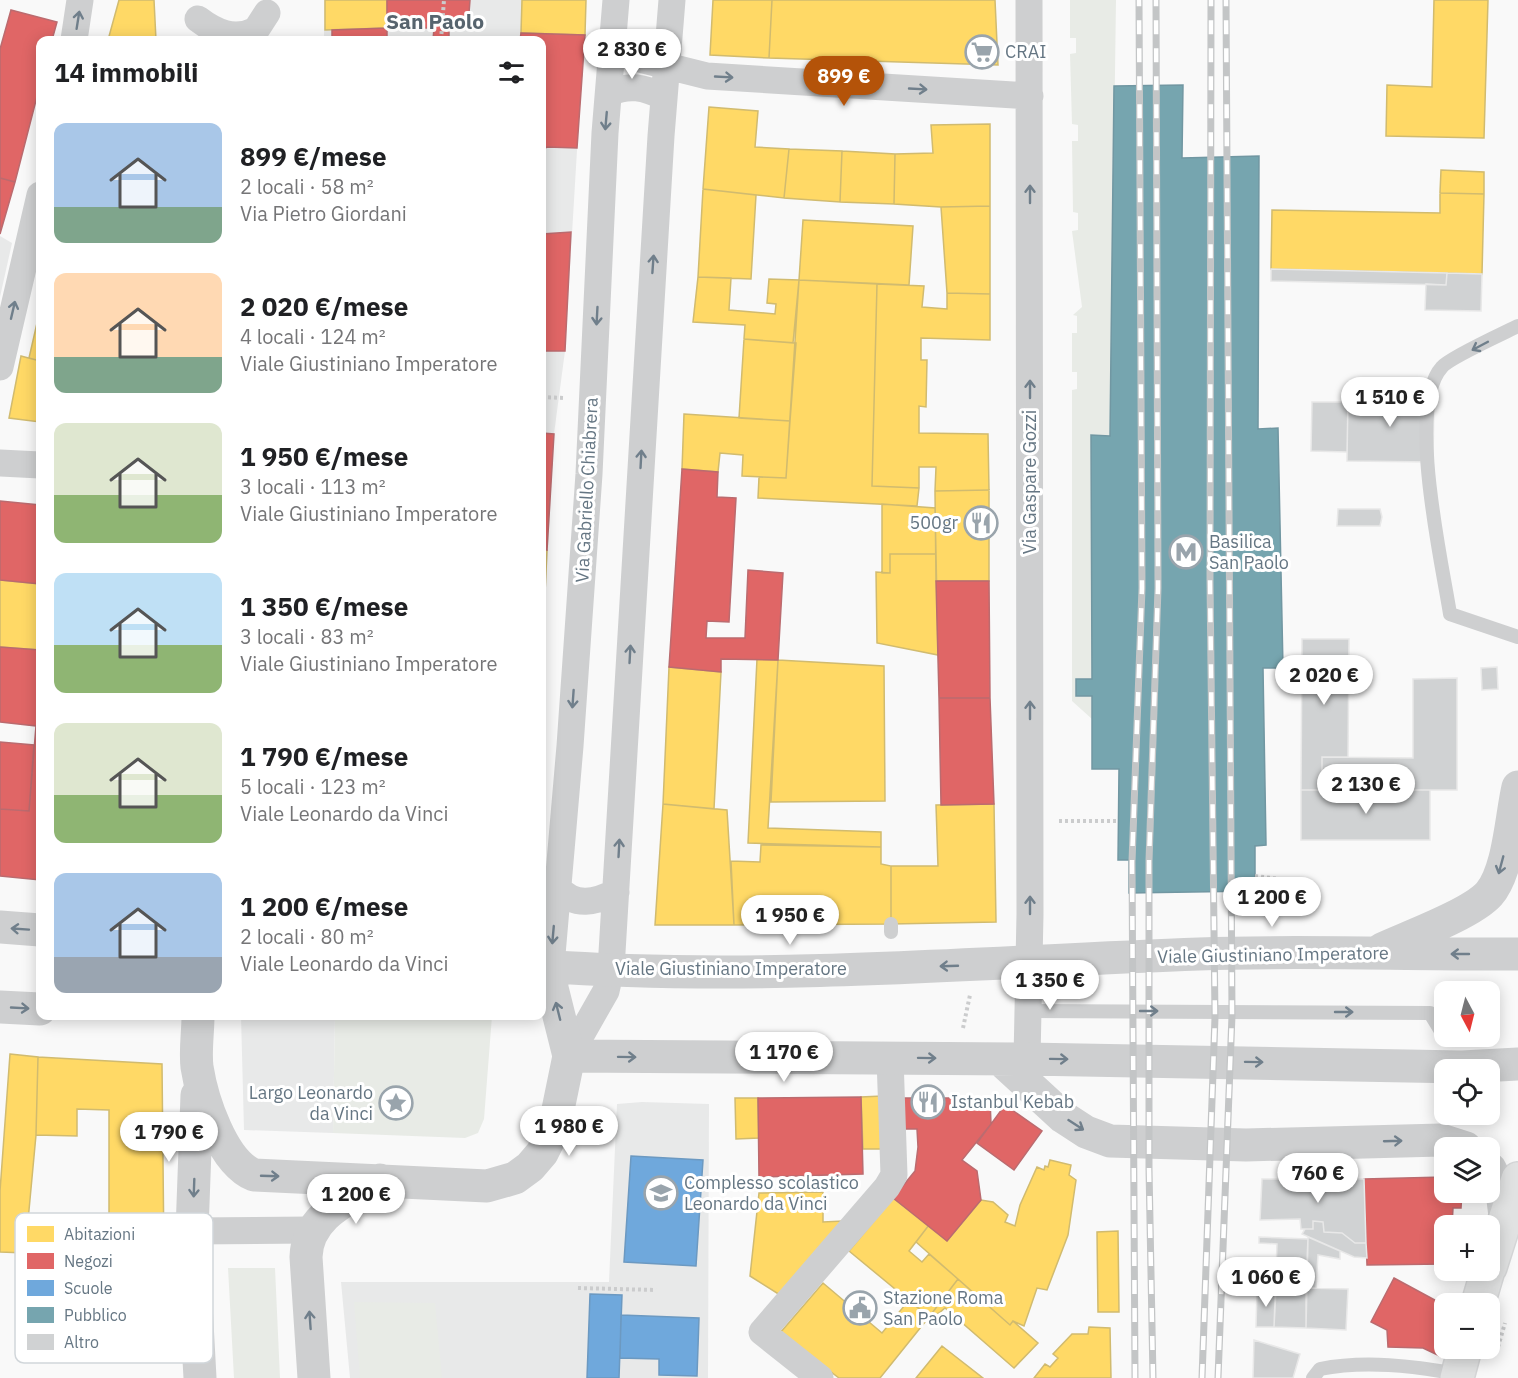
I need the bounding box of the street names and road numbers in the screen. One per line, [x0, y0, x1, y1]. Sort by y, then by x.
street label: Via Gabriello Chiabrera [570, 396, 603, 583]
street label: Via Gaspare Gozzi [1018, 410, 1041, 554]
street label: Viale Giustiniano Imperatore [1157, 941, 1389, 968]
street label: Viale Giustiniano Imperatore [615, 957, 847, 980]

